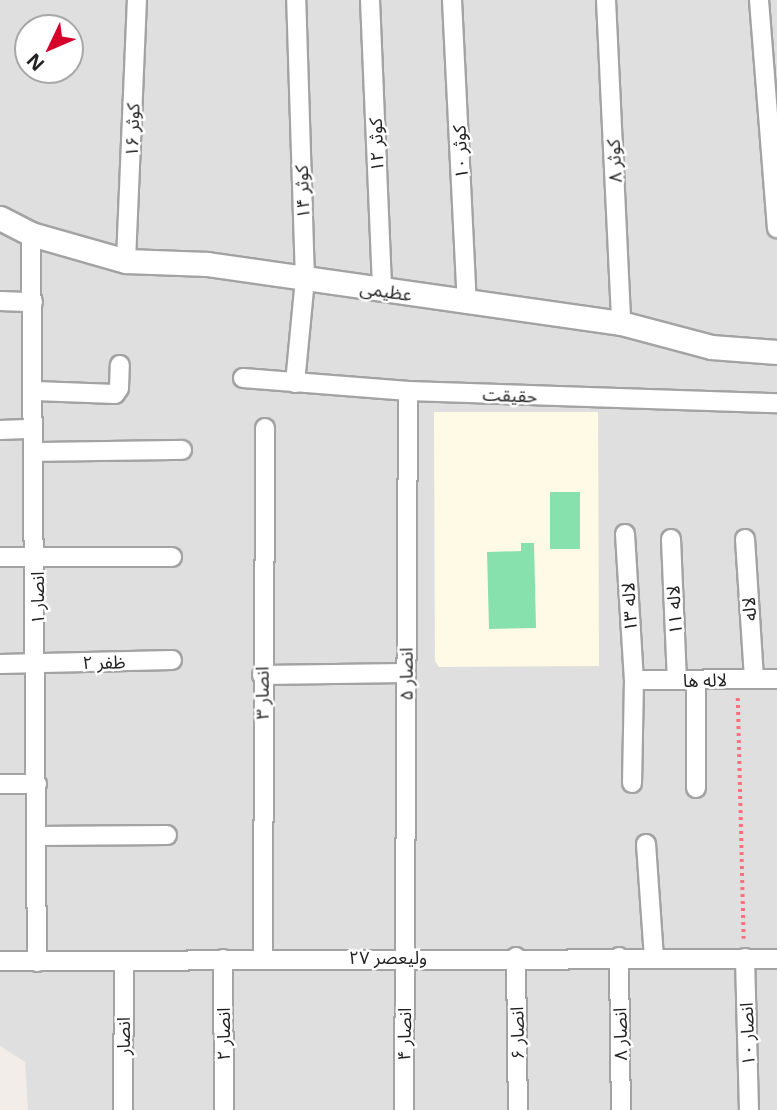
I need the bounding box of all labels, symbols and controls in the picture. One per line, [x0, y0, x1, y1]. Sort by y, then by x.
north arrow [14, 14, 84, 84]
text: N [21, 48, 50, 77]
street label: کوثر ۱۶ [120, 103, 144, 157]
street label: کوثر ۱۲ [364, 118, 388, 172]
street label: کوثر ۱۰ [448, 125, 472, 179]
street label: کوثر ۸ [602, 139, 626, 183]
street label: کوثر ۱۴ [290, 165, 314, 219]
street label: عظیمی [359, 277, 413, 305]
street label: حقیقت [482, 383, 538, 407]
street label: انصار ۱ [26, 571, 48, 625]
street label: لاله ۱۳ [617, 582, 641, 632]
street label: لاله ۱۱ [662, 585, 686, 635]
street label: لاله [737, 596, 761, 622]
street label: انصار ۵ [395, 647, 417, 701]
street label: ظفر ۲ [82, 651, 126, 673]
street label: انصار ۳ [251, 666, 273, 720]
street label: لاله ها [683, 669, 727, 691]
street label: ولیعصر ۲۷ [349, 946, 427, 968]
street label: انصار ۱۰ [735, 1002, 759, 1066]
street label: انصار ۶ [506, 1006, 528, 1060]
street label: انصار ۲ [212, 1007, 234, 1061]
street label: انصار ۴ [393, 1007, 415, 1061]
street label: انصار ۸ [609, 1007, 631, 1061]
street label: انصار [112, 1017, 134, 1055]

